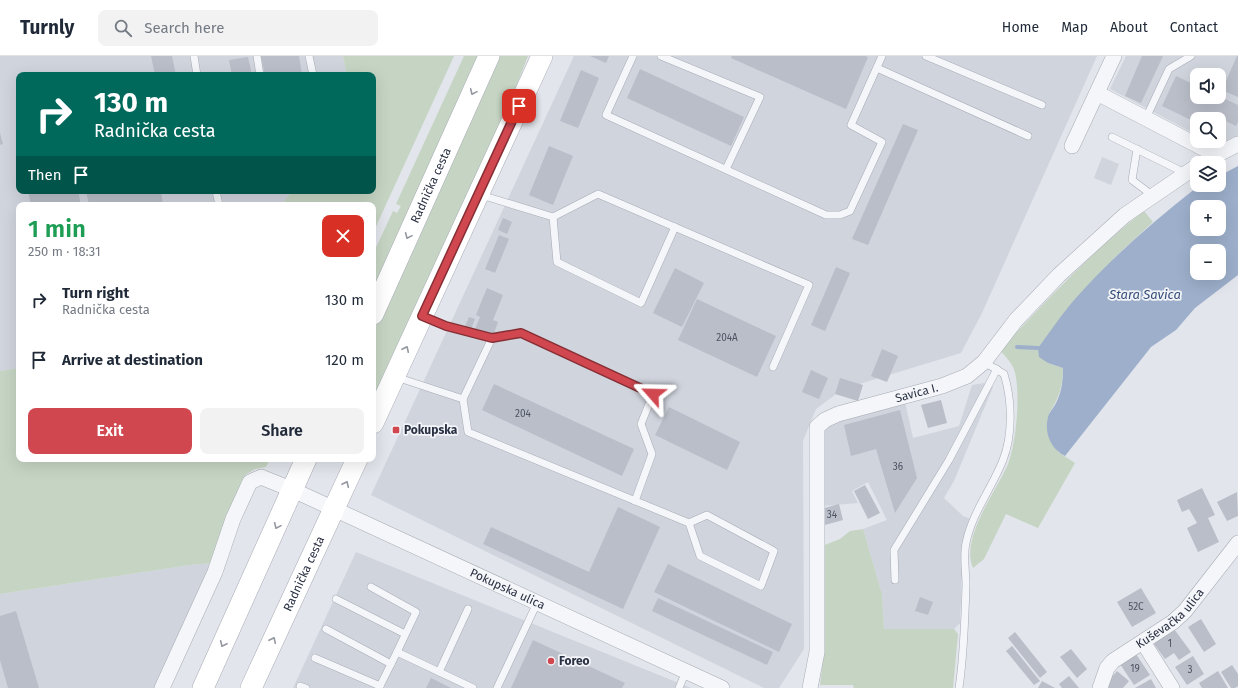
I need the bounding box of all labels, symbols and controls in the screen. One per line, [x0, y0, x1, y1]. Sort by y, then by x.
search box [98, 10, 378, 46]
text: Turnly [20, 16, 74, 39]
icon: search [112, 17, 134, 39]
text: Search here [144, 19, 224, 37]
text: Home [1002, 19, 1039, 36]
text: Map [1061, 19, 1088, 36]
text: About [1110, 19, 1148, 36]
text: Contact [1170, 19, 1218, 36]
map controls [1190, 68, 1226, 280]
button: sound [1190, 68, 1226, 104]
text: 130 m [94, 86, 168, 119]
one-way arrow [470, 87, 478, 95]
icon: right [28, 88, 80, 140]
pin [502, 89, 536, 123]
icon: arrive [508, 95, 530, 117]
button: search [1190, 112, 1226, 148]
text: Radnička cesta [94, 120, 216, 142]
street label: Radnička cesta [408, 146, 454, 225]
button: layers [1190, 156, 1226, 192]
icon: arrive [70, 164, 92, 186]
text: Then [28, 166, 62, 184]
button: + [1190, 200, 1226, 236]
text: 1 min [28, 215, 86, 243]
button: close [322, 215, 364, 257]
one-way arrow [405, 231, 413, 239]
text: 250 m · 18:31 [28, 244, 101, 259]
button: − [1190, 244, 1226, 280]
text: Turn right [62, 284, 129, 302]
water label: Stara Savica [1108, 287, 1181, 302]
icon: right [28, 289, 50, 311]
text: 130 m [325, 291, 364, 309]
text: Radnička cesta [62, 302, 150, 317]
house number: 204A [716, 332, 738, 344]
one-way arrow [401, 346, 409, 354]
icon: arrive [28, 349, 50, 371]
text: Arrive at destination [62, 351, 203, 369]
text: 120 m [325, 351, 364, 369]
position arrow [632, 373, 674, 415]
street label: Savica I. [894, 380, 940, 405]
button: Exit [28, 408, 192, 454]
button: Share [200, 408, 364, 454]
house number: 204 [515, 408, 532, 420]
place label: Pokupska [404, 423, 458, 437]
marker: Pokupska [391, 425, 401, 435]
house number: 36 [893, 461, 903, 473]
one-way arrow [341, 481, 349, 488]
house number: 34 [827, 509, 838, 521]
one-way arrow [274, 522, 282, 529]
street label: Radnička cesta [281, 534, 327, 613]
street label: Pokupska ulica [468, 566, 547, 612]
street label: Kuševačka ulica [1133, 586, 1207, 651]
house number: 52C [1128, 601, 1144, 613]
one-way arrow [268, 637, 276, 644]
house number: 1 [1168, 638, 1172, 650]
one-way arrow [220, 640, 228, 648]
place label: Foreo [559, 654, 590, 668]
marker: Foreo [546, 656, 556, 666]
house number: 19 [1130, 663, 1140, 675]
house number: 3 [1188, 664, 1193, 676]

